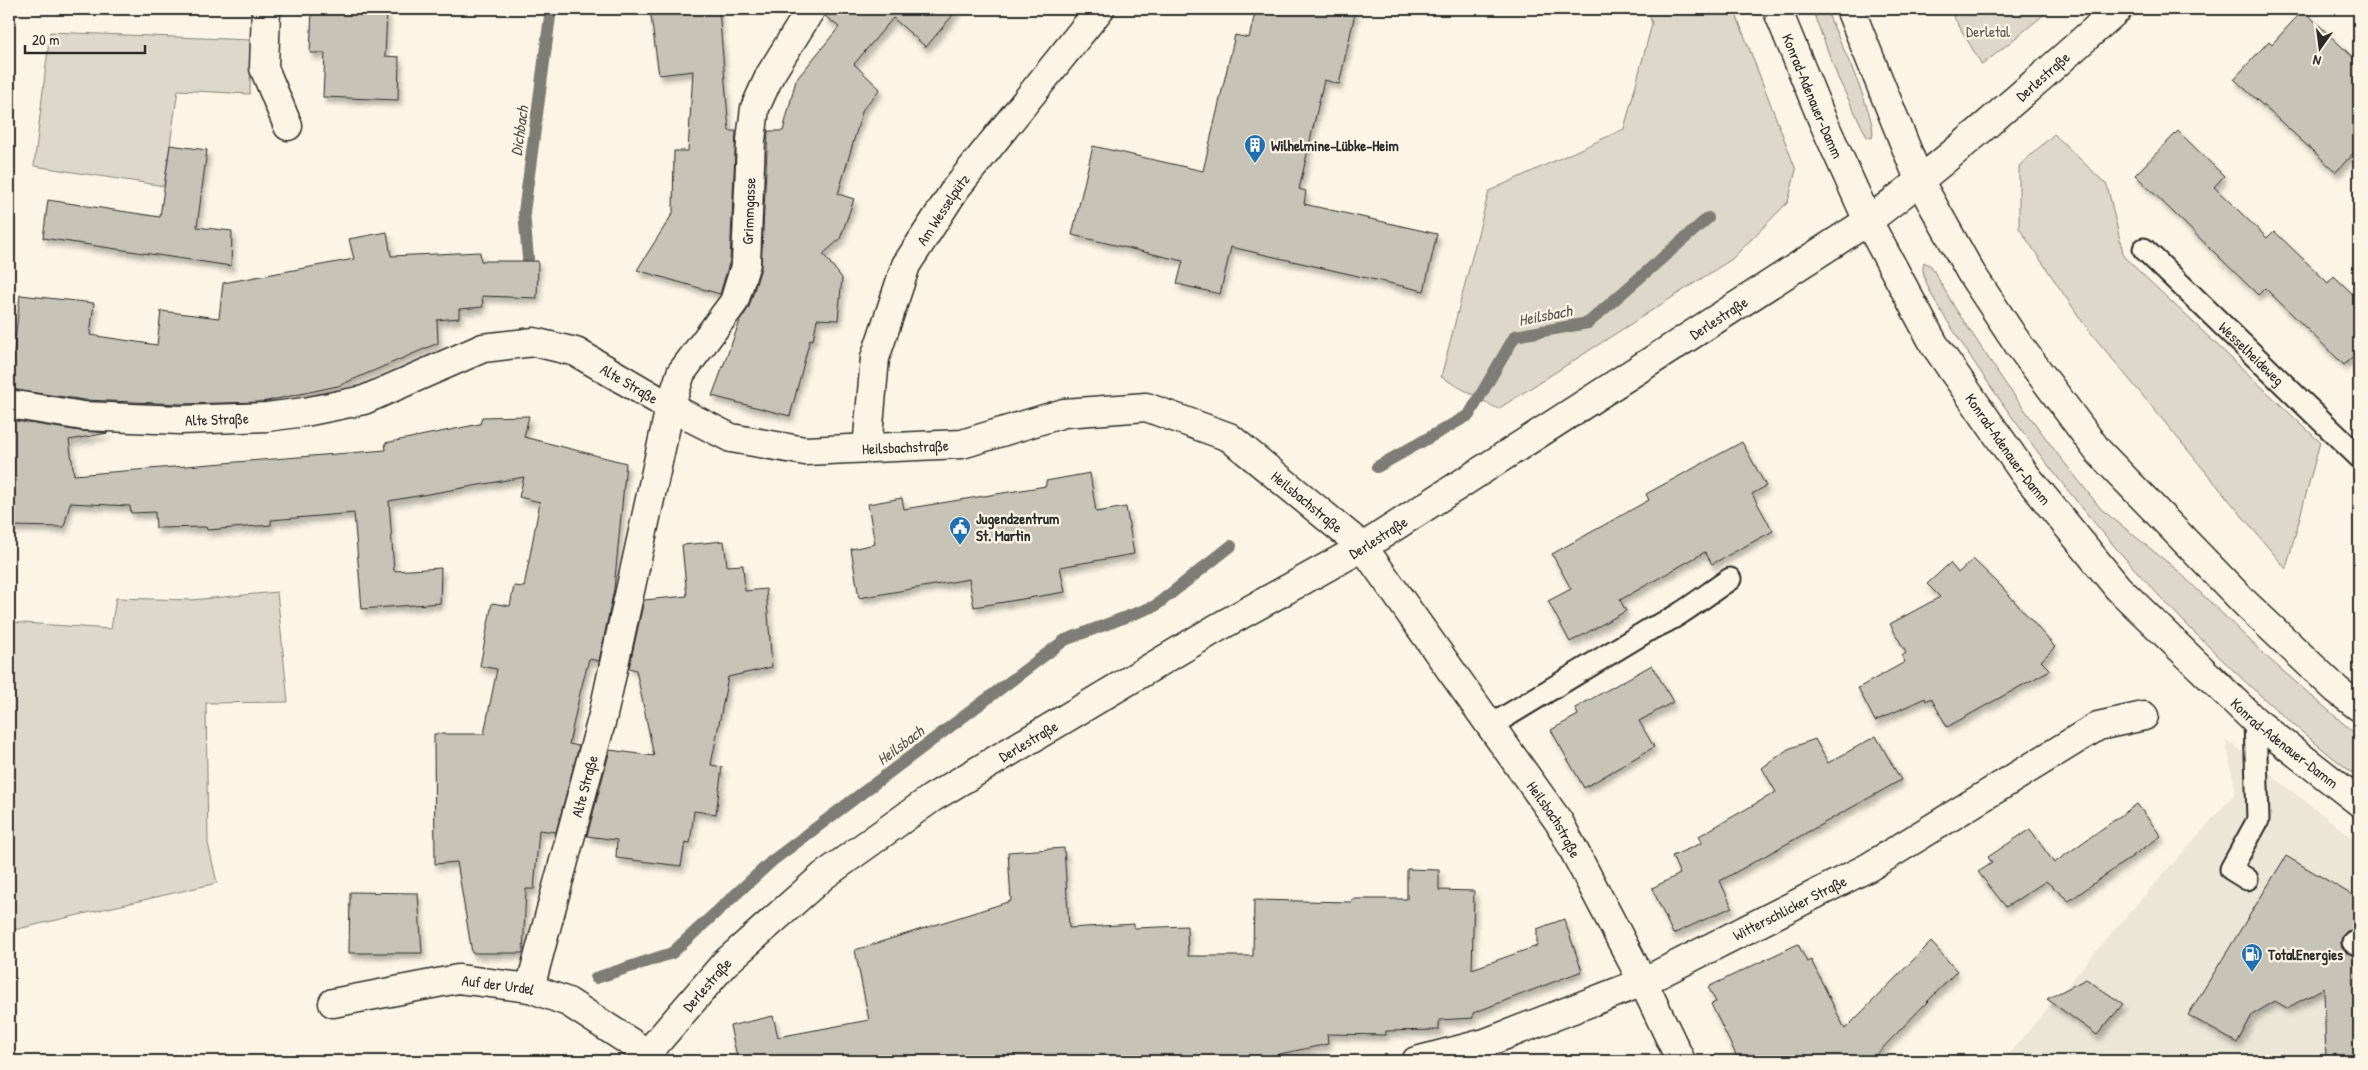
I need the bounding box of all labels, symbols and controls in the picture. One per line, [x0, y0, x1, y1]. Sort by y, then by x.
park label: Derletal [1966, 21, 2010, 42]
scale bar [25, 22, 145, 54]
north arrow [2296, 22, 2346, 72]
text: 20 m [32, 29, 59, 50]
street label: Konrad-Adenauer-Damm [1778, 30, 1849, 161]
street label: Derlestraße [2011, 46, 2074, 106]
text: N [2310, 51, 2323, 71]
water label: Dichbach [505, 103, 534, 157]
building icon: Wilhelmine-Lübke-Heim [1243, 133, 1267, 164]
place label: Wilhelmine-Lübke-Heim [1271, 135, 1399, 156]
street label: Am Wesselpütz [911, 169, 974, 249]
street label: Grimmgasse [736, 177, 760, 245]
street label: Derlestraße [1685, 291, 1752, 344]
water label: Heilsbach [1517, 299, 1575, 331]
street label: Wesselheideweg [2214, 317, 2289, 390]
street label: Alte Straße [597, 358, 662, 408]
street label: Konrad-Adenauer-Damm [1961, 389, 2056, 509]
street label: Alte Straße [185, 407, 249, 430]
street label: Heilsbachstraße [862, 434, 949, 459]
street label: Heilsbachstraße [1267, 466, 1348, 537]
place label: Jugendzentrum St. Martin [976, 508, 1059, 546]
street label: Derlestraße [1345, 511, 1411, 563]
public building icon: Jugendzentrum St. Martin [948, 515, 972, 546]
street label: Konrad-Adenauer-Damm [2226, 693, 2343, 793]
street label: Derlestraße [995, 715, 1062, 766]
water label: Heilsbach [872, 719, 929, 770]
street label: Alte Straße [566, 753, 602, 820]
street label: Heilsbachstraße [1522, 777, 1586, 861]
street label: Witterschlicker Straße [1729, 870, 1850, 945]
fuel station icon: TotalEnergies [2240, 942, 2264, 973]
place label: TotalEnergies [2267, 944, 2343, 966]
street label: Derlestraße [677, 952, 736, 1016]
street label: Auf der Urdel [461, 969, 538, 999]

